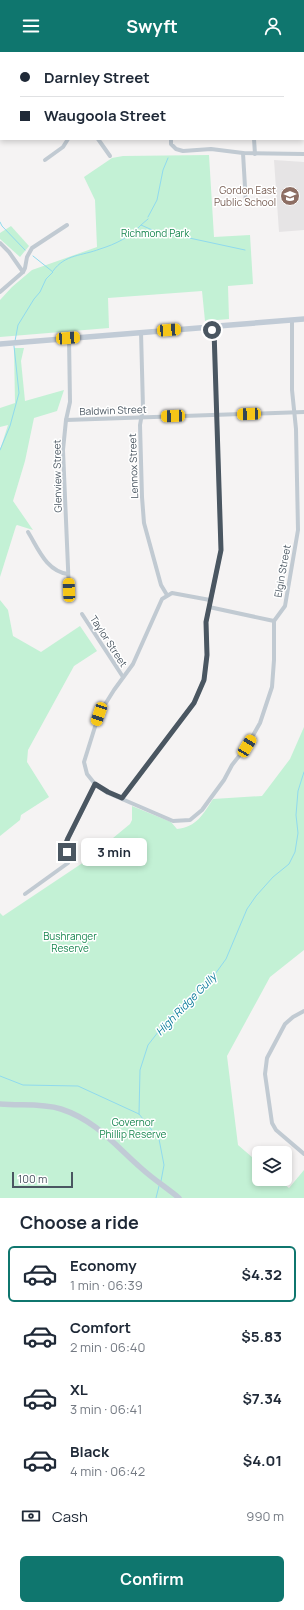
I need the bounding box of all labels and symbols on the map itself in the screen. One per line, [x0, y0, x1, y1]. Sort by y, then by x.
place label: Gordon East Public School [214, 183, 276, 209]
school or university icon: Gordon East Public School [279, 185, 301, 207]
park label: Richmond Park [121, 226, 190, 240]
route start [203, 321, 221, 339]
car [157, 323, 181, 337]
car [56, 331, 80, 345]
street label: Baldwin Street [79, 402, 147, 418]
car [237, 408, 261, 420]
car [161, 410, 185, 422]
street label: Lennox Street [125, 433, 141, 499]
street label: Glenview Street [49, 439, 65, 513]
street label: Elgin Street [270, 543, 294, 599]
car [63, 578, 75, 602]
street label: Taylor Street [87, 612, 131, 670]
car [89, 701, 109, 727]
car [236, 733, 258, 759]
callout: 3 min [81, 838, 147, 866]
route end [58, 843, 76, 861]
park label: Bushranger Reserve [43, 929, 97, 955]
water label: High Ridge Gully [152, 967, 221, 1038]
park label: Governor Phillip Reserve [100, 1115, 167, 1141]
scale bar [12, 1170, 73, 1189]

